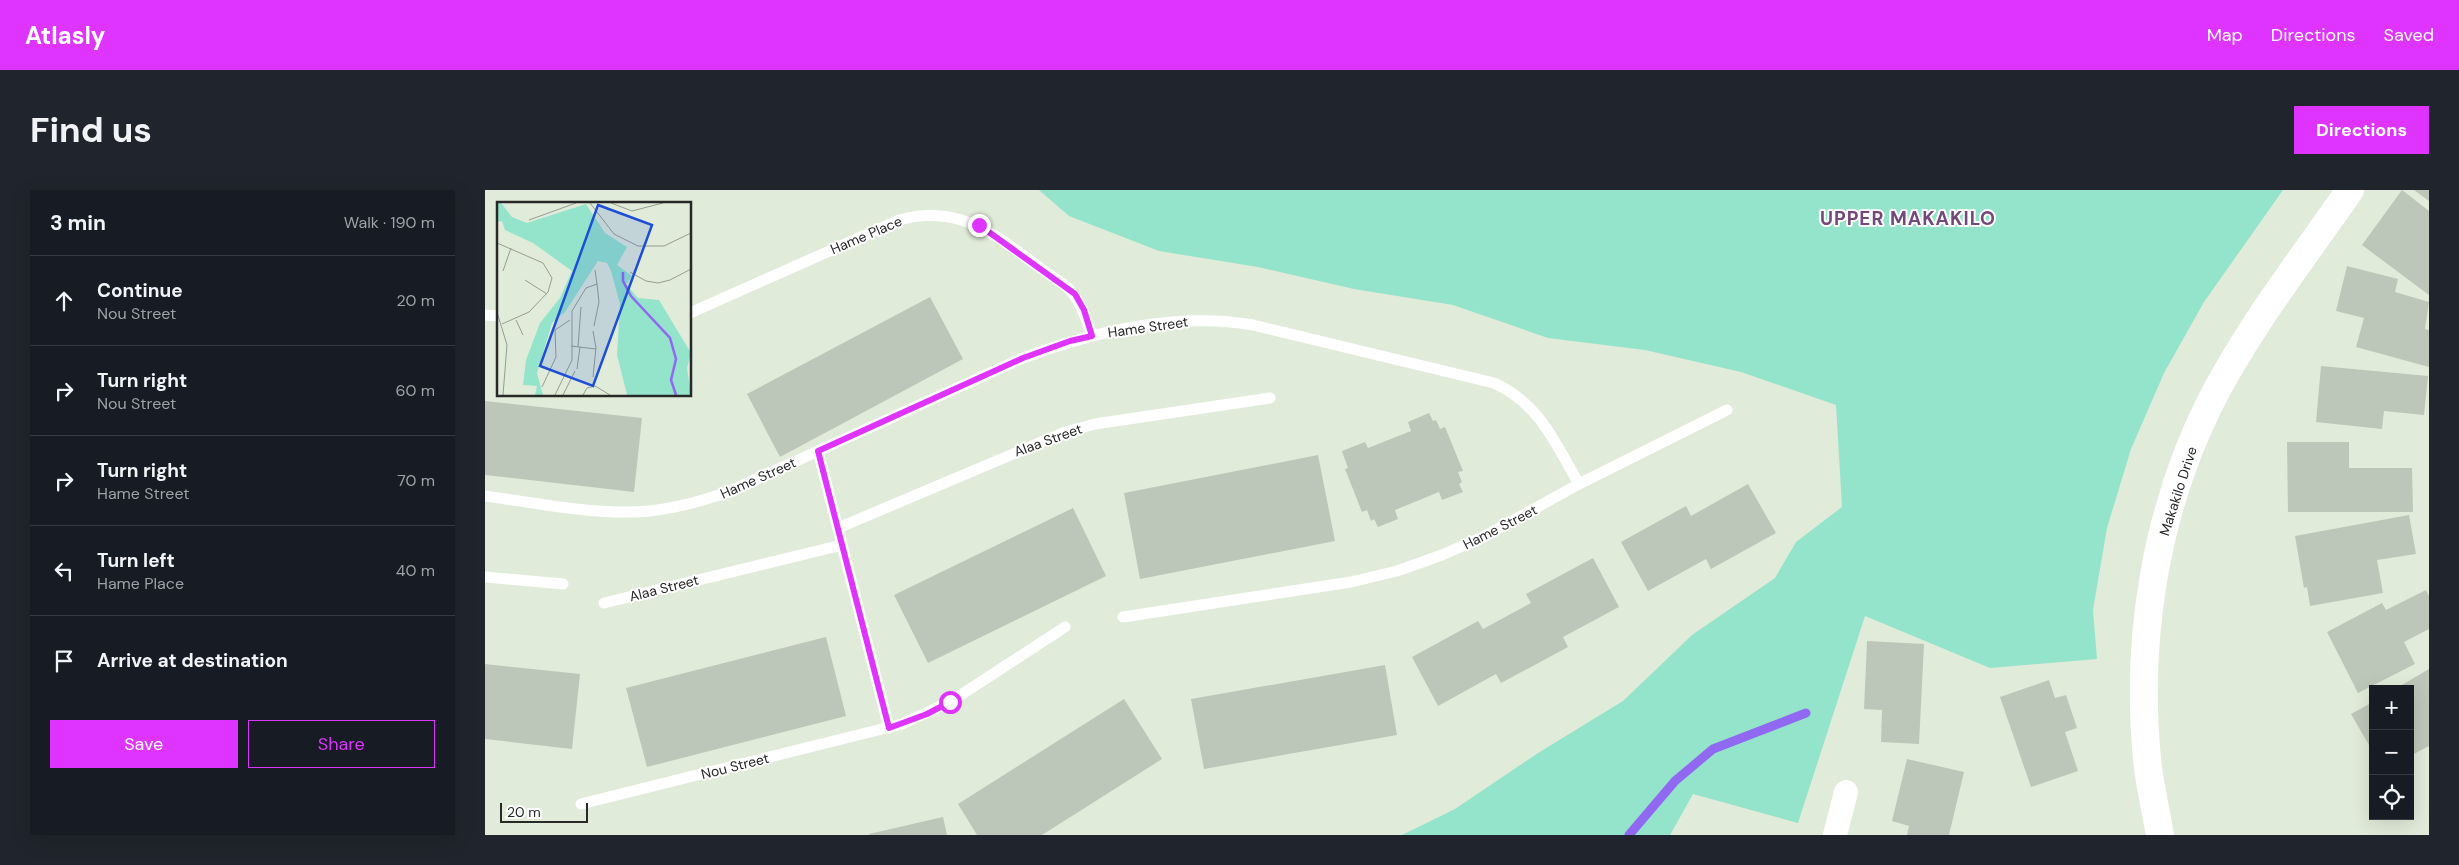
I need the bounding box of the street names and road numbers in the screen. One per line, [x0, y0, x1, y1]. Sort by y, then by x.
street label: Hame Place [827, 212, 905, 258]
street label: Hame Street [1107, 312, 1189, 342]
street label: Alaa Street [1012, 419, 1084, 461]
street label: Makakilo Drive [2155, 444, 2201, 538]
street label: Hame Street [717, 453, 799, 503]
street label: Hame Street [1460, 501, 1540, 553]
street label: Alaa Street [627, 571, 701, 605]
street label: Nou Street [699, 749, 771, 783]

